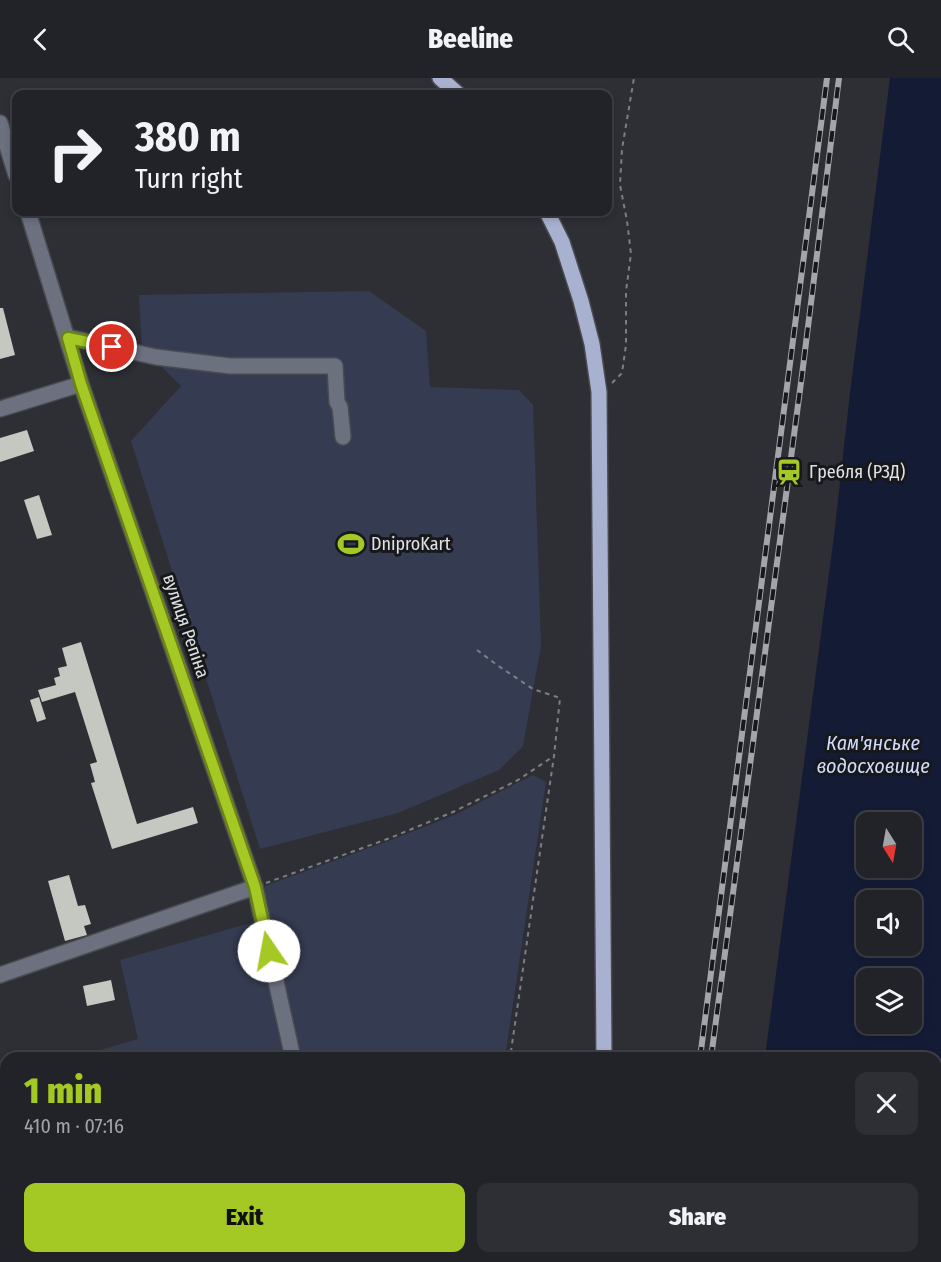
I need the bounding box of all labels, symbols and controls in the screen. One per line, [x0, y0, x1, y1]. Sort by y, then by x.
icon: back [24, 23, 57, 56]
text: Beeline [428, 23, 513, 55]
icon: search [884, 23, 917, 56]
text: 380 m [135, 112, 241, 162]
icon: right [36, 114, 114, 192]
text: Turn right [135, 163, 243, 195]
pin [86, 321, 137, 372]
icon: arrive [95, 330, 128, 363]
station icon: Гребля (РЗД) [774, 457, 804, 487]
place label: Гребля (РЗД) [809, 461, 905, 483]
sports icon: DniproKart [336, 529, 366, 559]
place label: DniproKart [371, 533, 451, 555]
street label: вулиця Репіна [158, 571, 214, 681]
water label: Кам'янське водосховище [816, 731, 930, 778]
north arrow [856, 812, 922, 878]
map controls [856, 812, 922, 1034]
button: sound [856, 890, 922, 956]
position arrow [237, 919, 301, 983]
button: layers [856, 968, 922, 1034]
text: 1 min [24, 1069, 102, 1113]
button: close [855, 1072, 918, 1135]
text: 410 m · 07:16 [24, 1114, 124, 1138]
button: Exit [24, 1183, 465, 1252]
button: Share [477, 1183, 918, 1252]

